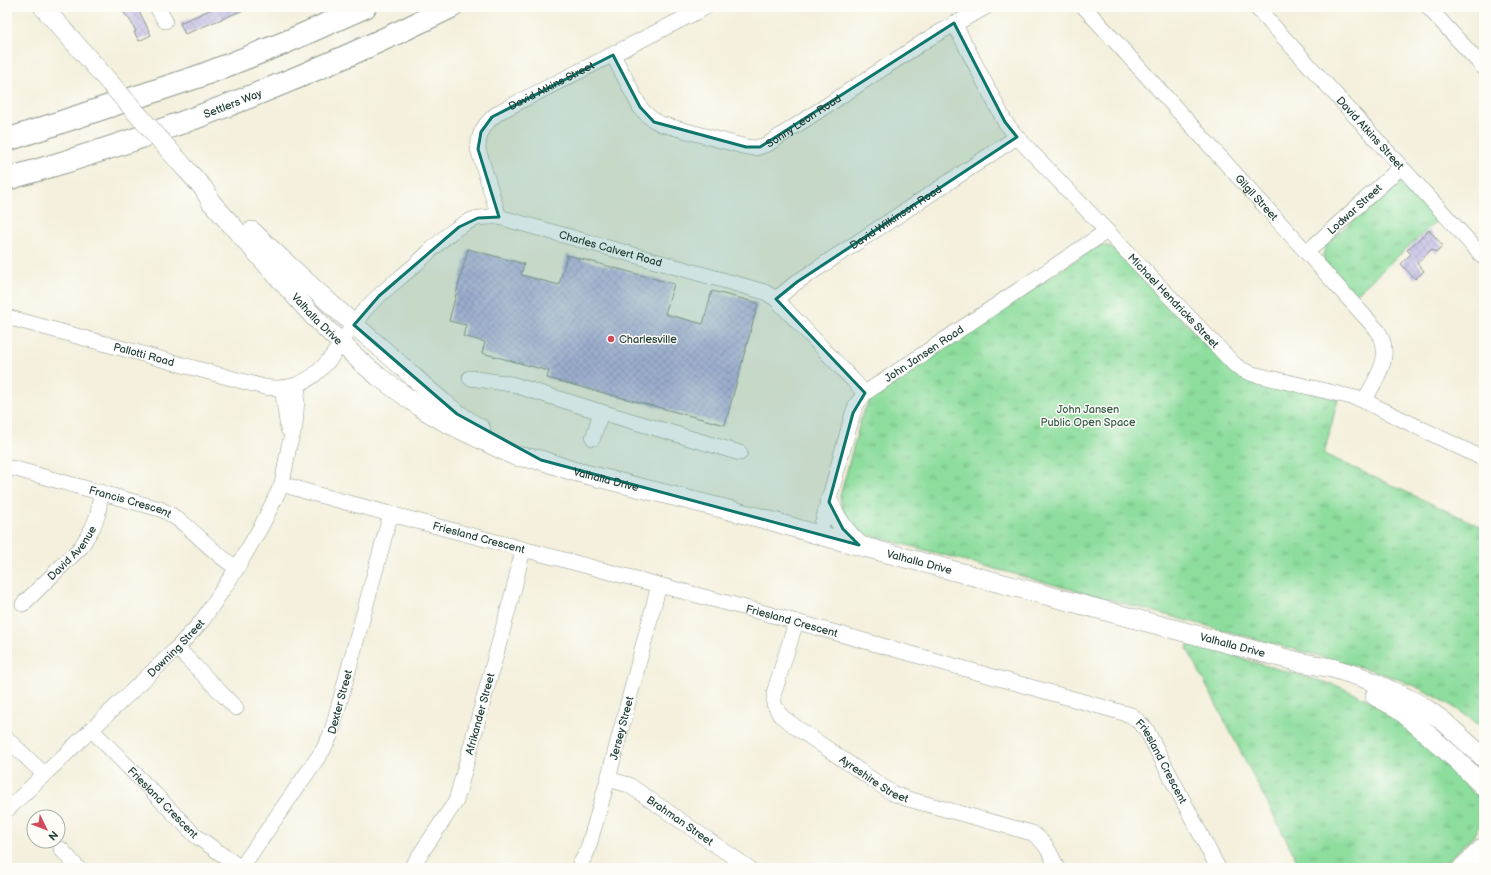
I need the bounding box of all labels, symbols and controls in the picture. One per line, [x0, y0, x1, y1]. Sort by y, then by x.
street label: David Atkins Street [506, 58, 597, 113]
street label: Settlers Way [202, 86, 264, 121]
street label: Sonny Leon Road [763, 91, 843, 150]
street label: David Atkins Street [1334, 94, 1407, 172]
street label: Gilgil Street [1233, 172, 1281, 223]
street label: Lodwar Street [1325, 181, 1385, 237]
street label: David Wilkinson Road [847, 182, 944, 252]
street label: Charles Calvert Road [557, 228, 664, 269]
street label: Michael Hendricks Street [1125, 251, 1222, 351]
street label: Valhalla Drive [289, 290, 346, 348]
street label: John Jansen Road [882, 323, 966, 385]
place label: Charlesville [619, 333, 677, 346]
marker: Charlesville [606, 334, 616, 344]
street label: Pallotti Road [112, 340, 176, 369]
park label: John Jansen Public Open Space [1041, 403, 1136, 429]
street label: Valhalla Drive [572, 465, 641, 494]
street label: Francis Crescent [88, 483, 174, 521]
street label: Friesland Crescent [431, 519, 527, 556]
street label: David Avenue [45, 523, 99, 583]
street label: Valhalla Drive [885, 547, 954, 577]
street label: Friesland Crescent [745, 602, 840, 640]
street label: Downing Street [144, 616, 207, 679]
street label: Valhalla Drive [1199, 630, 1267, 660]
street label: Dexter Street [325, 668, 355, 735]
street label: Afrikander Street [462, 671, 497, 756]
street label: Jersey Street [607, 694, 636, 761]
street label: Friesland Crescent [1133, 716, 1190, 806]
street label: Ayreshire Street [837, 753, 911, 805]
street label: Friesland Crescent [125, 764, 201, 841]
street label: Brahman Street [644, 793, 716, 848]
north arrow [26, 809, 66, 849]
text: N [45, 828, 61, 843]

